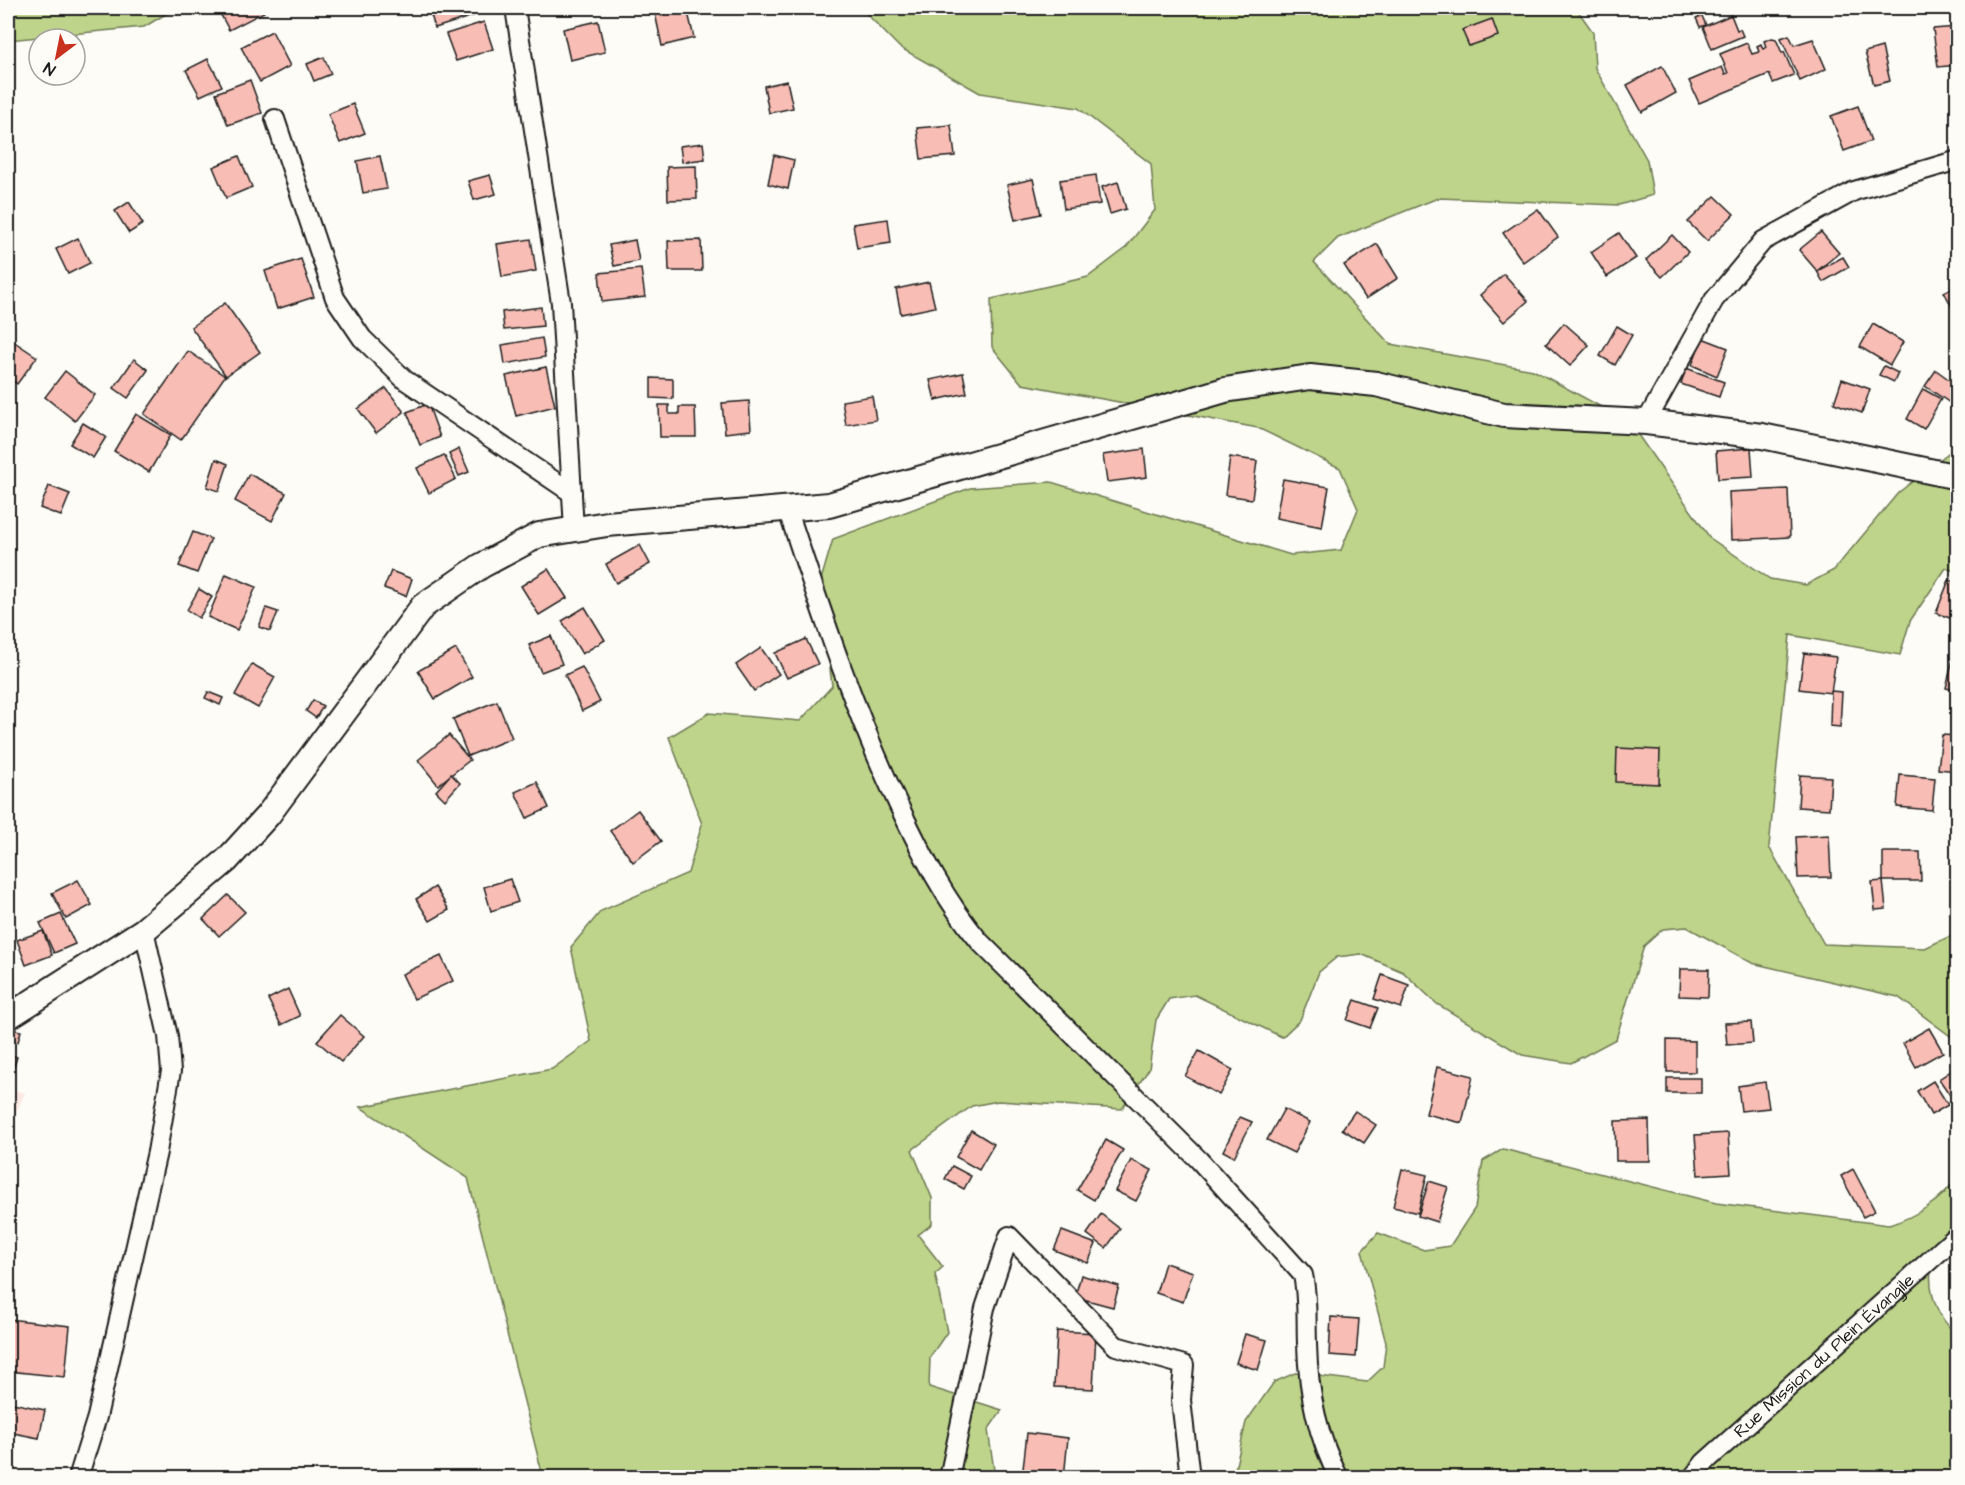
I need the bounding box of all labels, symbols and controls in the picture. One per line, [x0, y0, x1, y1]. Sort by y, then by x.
north arrow [27, 27, 87, 87]
text: N [39, 57, 60, 81]
street label: Rue Mission du Plein Évangile [1728, 1268, 1920, 1443]

